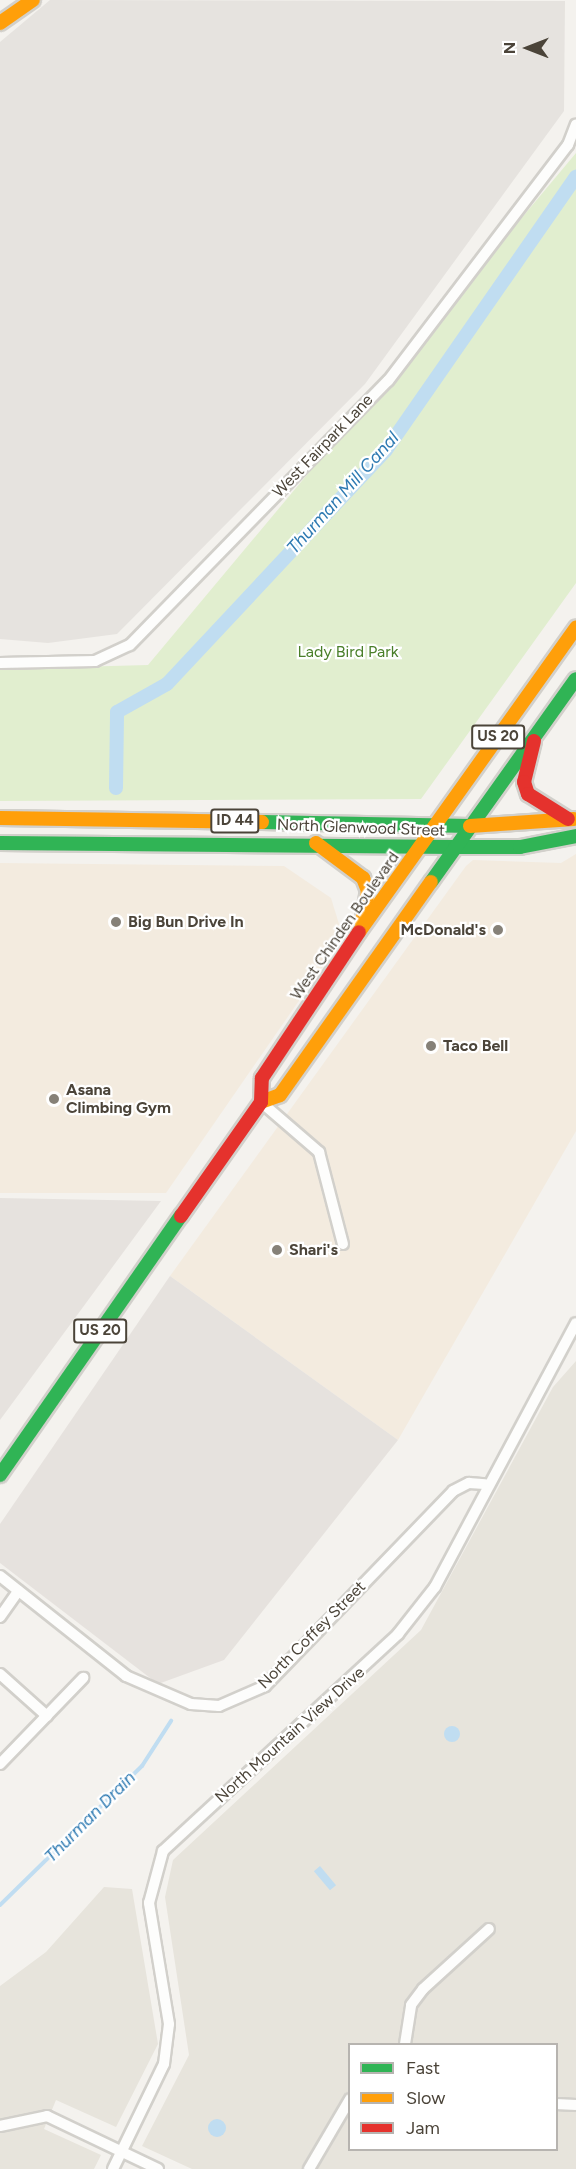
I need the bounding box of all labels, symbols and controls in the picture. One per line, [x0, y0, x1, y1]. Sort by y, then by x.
north arrow [498, 18, 558, 78]
text: N [500, 42, 519, 54]
street label: West Fairpark Lane [269, 391, 377, 501]
water label: Thurman Mill Canal [283, 428, 403, 558]
park label: Lady Bird Park [298, 642, 398, 662]
road number: US 20 [471, 725, 525, 749]
road number: ID 44 [210, 809, 260, 833]
street label: North Glenwood Street [277, 815, 445, 841]
street label: West Chinden Boulevard [287, 848, 403, 1004]
place label: Big Bun Drive In [128, 912, 244, 932]
marker: Big Bun Drive In [109, 915, 123, 929]
place label: McDonald's [401, 920, 486, 940]
marker: McDonald's [491, 923, 505, 937]
place label: Taco Bell [443, 1036, 508, 1056]
marker: Taco Bell [424, 1039, 438, 1053]
place label: Asana Climbing Gym [66, 1080, 171, 1118]
marker: Asana Climbing Gym [47, 1092, 61, 1106]
place label: Shari's [289, 1240, 338, 1260]
marker: Shari's [270, 1243, 284, 1257]
road number: US 20 [73, 1319, 127, 1343]
street label: North Coffey Street [254, 1577, 370, 1693]
street label: North Mountain View Drive [211, 1663, 369, 1807]
water label: Thurman Drain [40, 1767, 140, 1867]
legend [348, 2043, 558, 2151]
text: Fast [406, 2057, 440, 2079]
text: Slow [406, 2087, 445, 2109]
text: Jam [406, 2117, 440, 2139]

